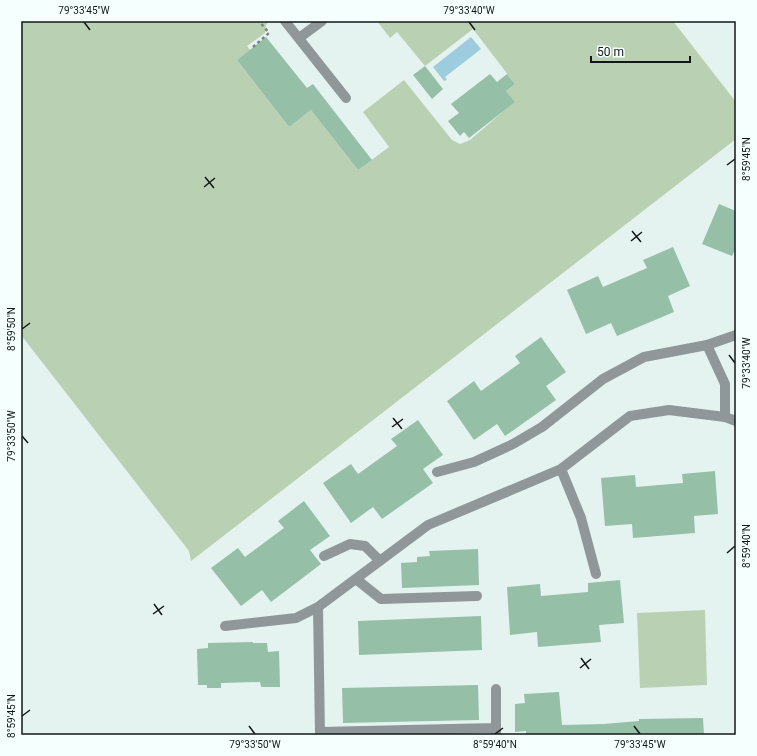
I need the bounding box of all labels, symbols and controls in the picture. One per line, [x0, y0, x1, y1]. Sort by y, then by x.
text: 79°33'45"W [58, 5, 110, 16]
text: 79°33'40"W [443, 5, 495, 16]
scale bar [591, 38, 690, 64]
text: 50 m [597, 45, 624, 59]
text: 8°59'45"N [741, 137, 752, 181]
text: 8°59'50"N [6, 307, 17, 351]
text: 79°33'40"W [741, 337, 752, 389]
text: 79°33'50"W [6, 410, 17, 462]
text: 8°59'40"N [741, 524, 752, 568]
text: 8°59'45"N [6, 694, 17, 738]
text: 79°33'50"W [229, 739, 281, 750]
text: 8°59'40"N [473, 739, 517, 750]
text: 79°33'45"W [614, 739, 666, 750]

